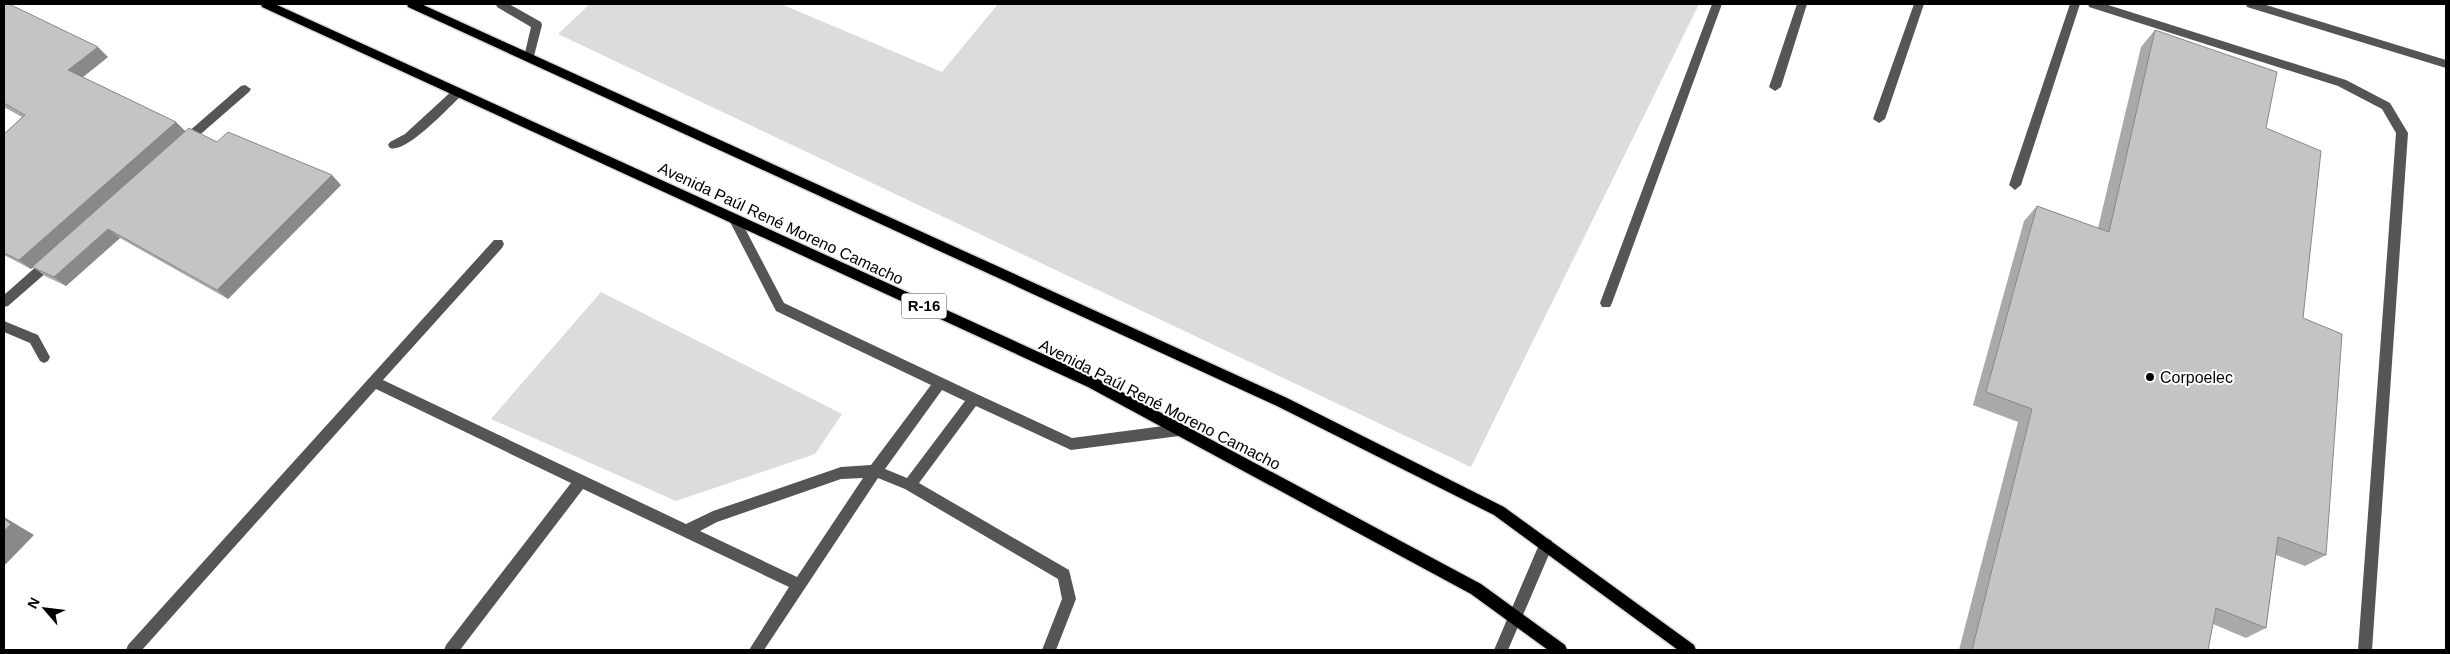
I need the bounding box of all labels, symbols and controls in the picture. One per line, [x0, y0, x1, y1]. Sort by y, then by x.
street label: Avenida Paúl René Moreno Camacho [656, 159, 906, 288]
road number: R-16 [902, 294, 946, 318]
street label: Avenida Paúl René Moreno Camacho [1036, 336, 1283, 473]
place label: Corpoelec [2160, 369, 2233, 386]
marker: Corpoelec [2144, 371, 2156, 383]
north arrow [20, 584, 70, 634]
text: N [24, 595, 43, 611]

